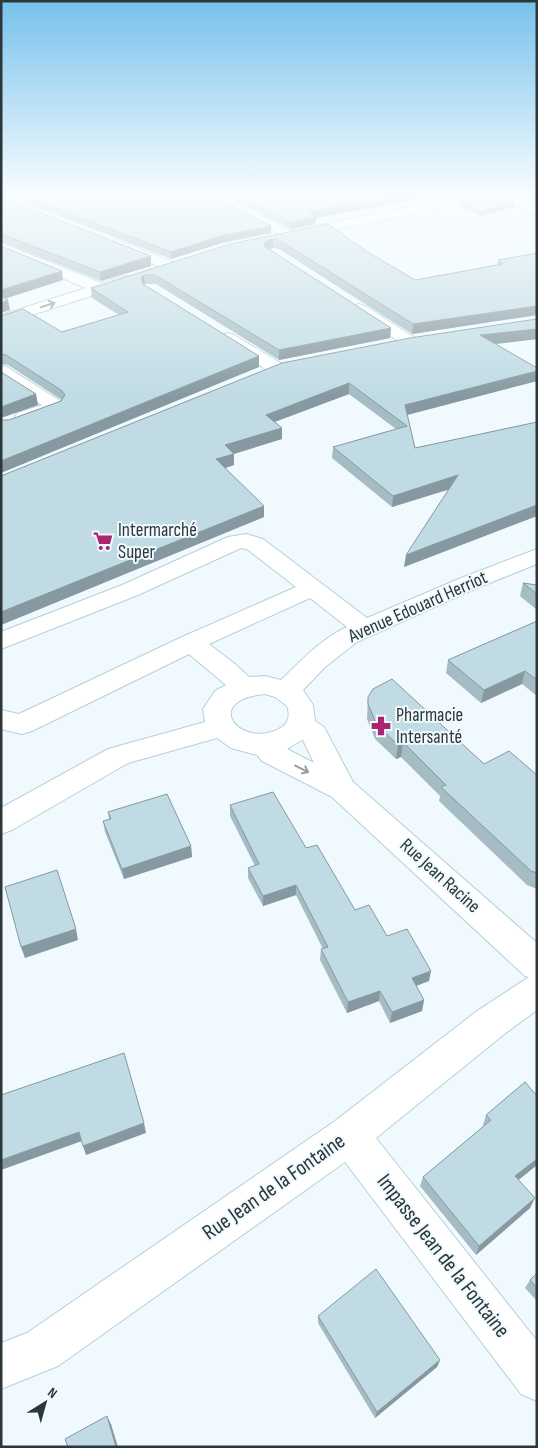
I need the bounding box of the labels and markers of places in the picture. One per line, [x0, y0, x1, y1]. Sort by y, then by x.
place label: Intermarché Super [118, 519, 197, 564]
supermarket icon: Intermarché Super [92, 530, 114, 552]
place label: Pharmacie Intersanté [396, 704, 463, 749]
pharmacy icon: Pharmacie Intersanté [370, 715, 392, 737]

